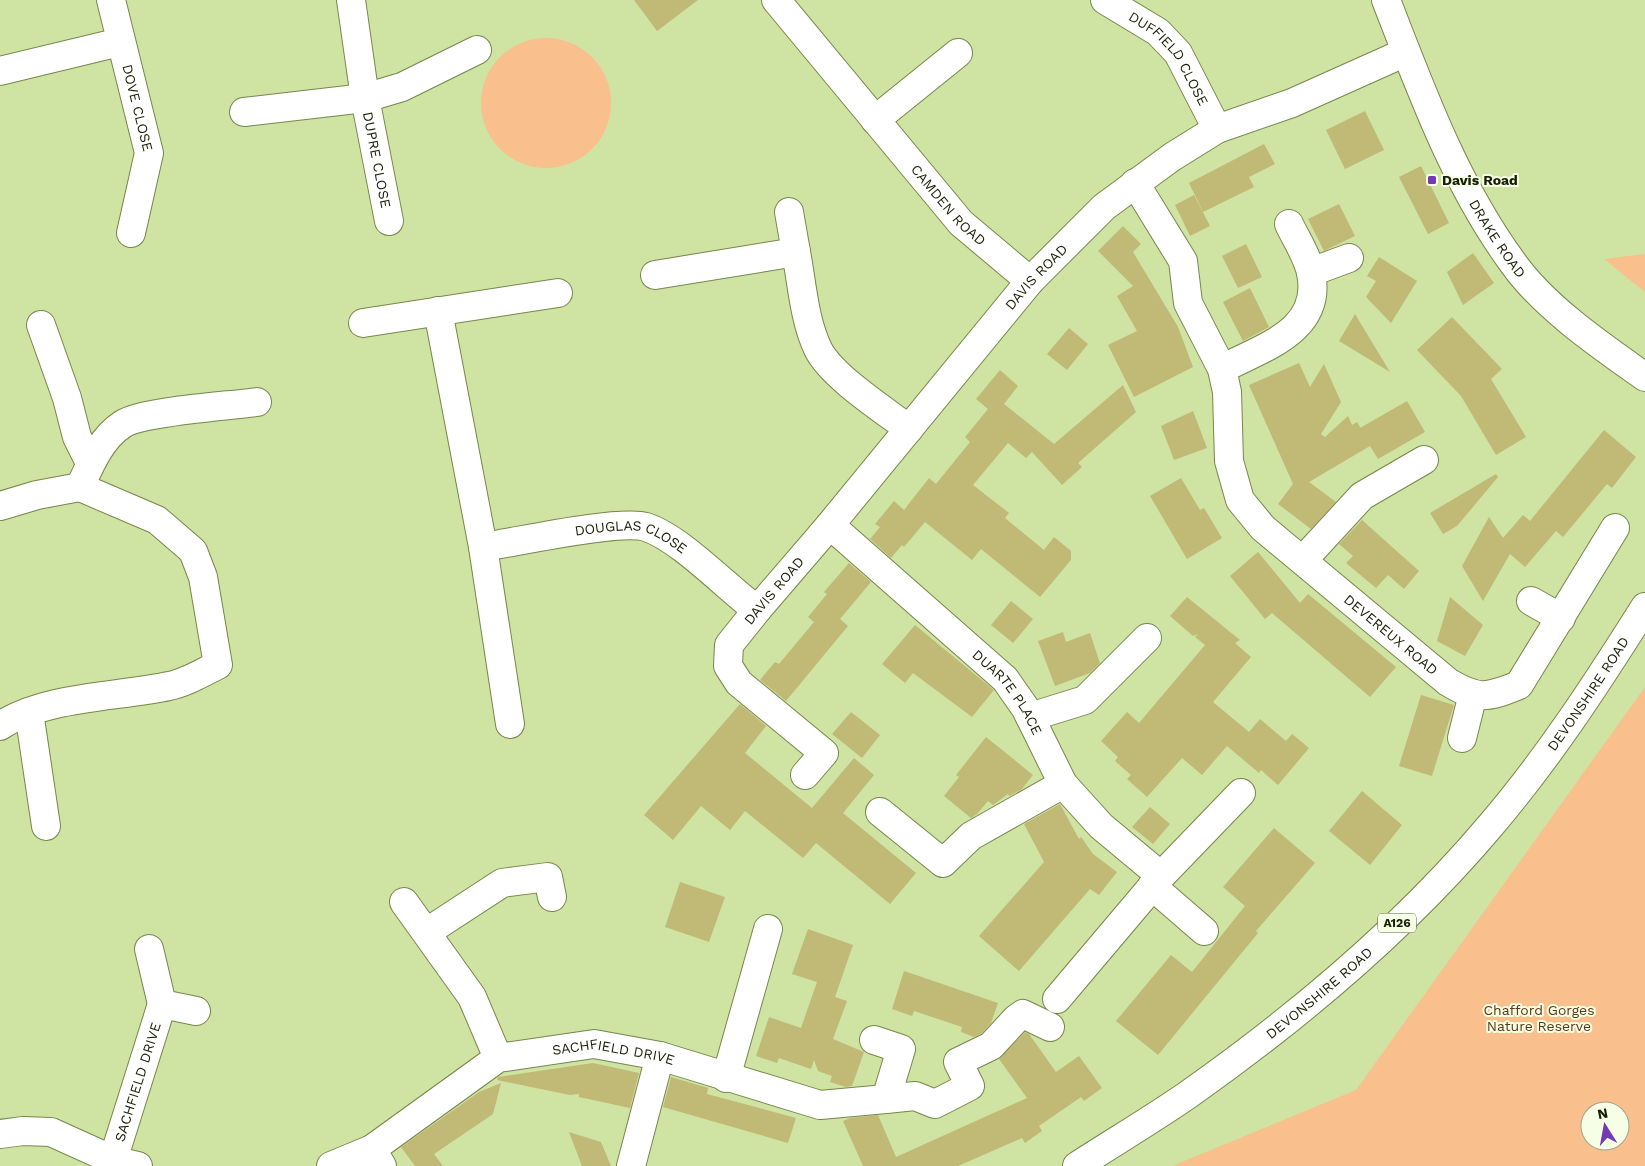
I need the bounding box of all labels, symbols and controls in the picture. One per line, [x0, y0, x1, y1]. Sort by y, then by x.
street label: DUFFIELD CLOSE [1126, 8, 1212, 108]
street label: DOVE CLOSE [119, 62, 156, 153]
street label: DUPRE CLOSE [360, 110, 394, 209]
street label: CAMDEN ROAD [908, 161, 989, 248]
place label: Davis Road [1442, 172, 1518, 188]
marker: Davis Road [1426, 174, 1438, 186]
street label: DRAKE ROAD [1466, 197, 1529, 281]
street label: DAVIS ROAD [1002, 241, 1070, 313]
street label: DOUGLAS CLOSE [574, 517, 690, 557]
street label: DAVIS ROAD [741, 553, 807, 628]
street label: DEVEREUX ROAD [1341, 591, 1441, 678]
street label: DEVONSHIRE ROAD [1544, 634, 1632, 754]
street label: DUARTE PLACE [969, 646, 1045, 737]
road number: A126 [1378, 914, 1416, 932]
street label: DEVONSHIRE ROAD [1263, 944, 1376, 1042]
park label: Chafford Gorges Nature Reserve [1483, 1002, 1595, 1034]
street label: SACHFIELD DRIVE [111, 1020, 164, 1144]
street label: SACHFIELD DRIVE [551, 1036, 677, 1068]
north arrow [1580, 1101, 1630, 1151]
text: N [1596, 1104, 1609, 1122]

